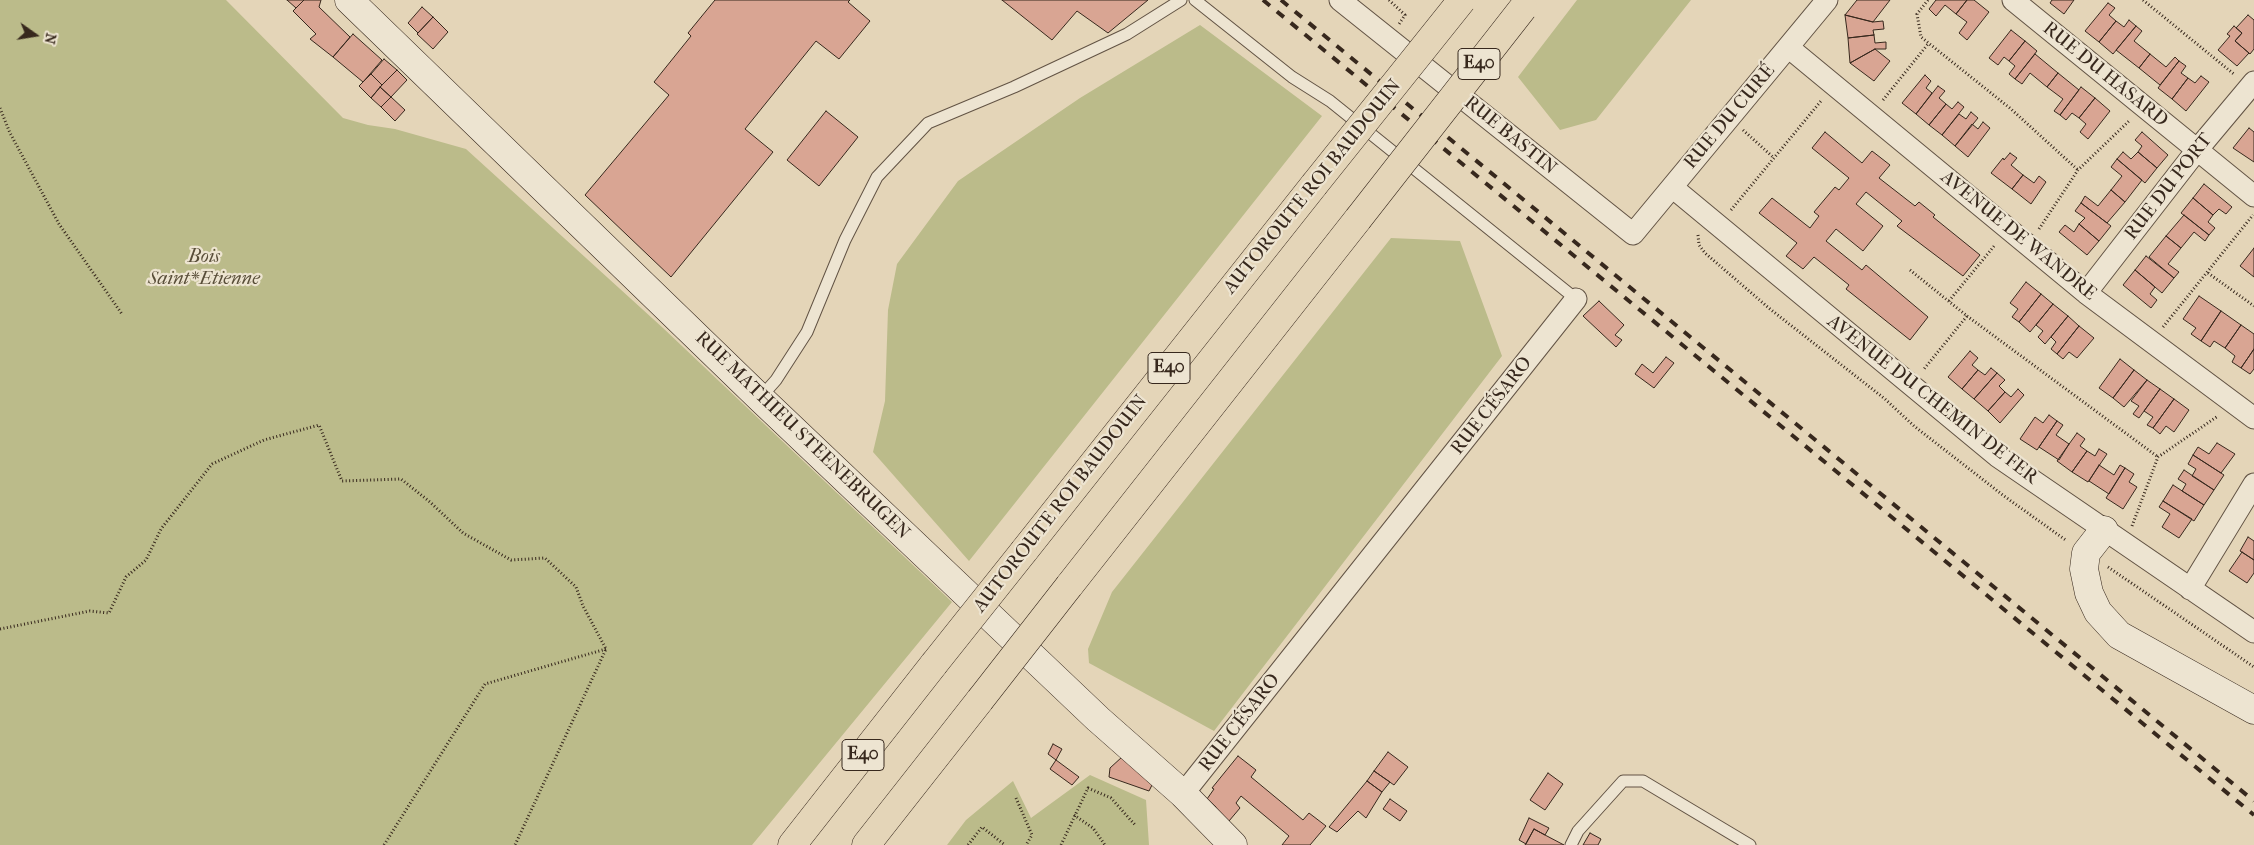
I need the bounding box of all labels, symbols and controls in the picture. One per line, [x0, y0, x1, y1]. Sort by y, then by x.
north arrow [10, 10, 60, 60]
street label: RUE DU HASARD [2038, 18, 2172, 132]
text: N [41, 31, 60, 46]
road number: E40 [1458, 49, 1500, 80]
street label: RUE DU CURÉ [1680, 60, 1780, 174]
street label: AUTOROUTE ROI BAUDOUIN [1219, 75, 1407, 299]
street label: RUE BASTIN [1459, 92, 1561, 180]
street label: RUE DU PORT [2120, 129, 2218, 245]
street label: AVENUE DE WANDRE [1936, 166, 2100, 306]
park label: Bois Saint*Etienne [148, 246, 260, 290]
street label: AVENUE DU CHEMIN DE FER [1822, 311, 2042, 489]
street label: RUE MATHIEU STEENEBRUGEN [690, 327, 914, 545]
road number: E40 [1148, 352, 1190, 383]
street label: RUE CÉSARO [1447, 352, 1537, 460]
street label: AUTOROUTE ROI BAUDOUIN [969, 391, 1153, 617]
street label: RUE CÉSARO [1195, 669, 1285, 777]
road number: E40 [842, 740, 884, 770]

